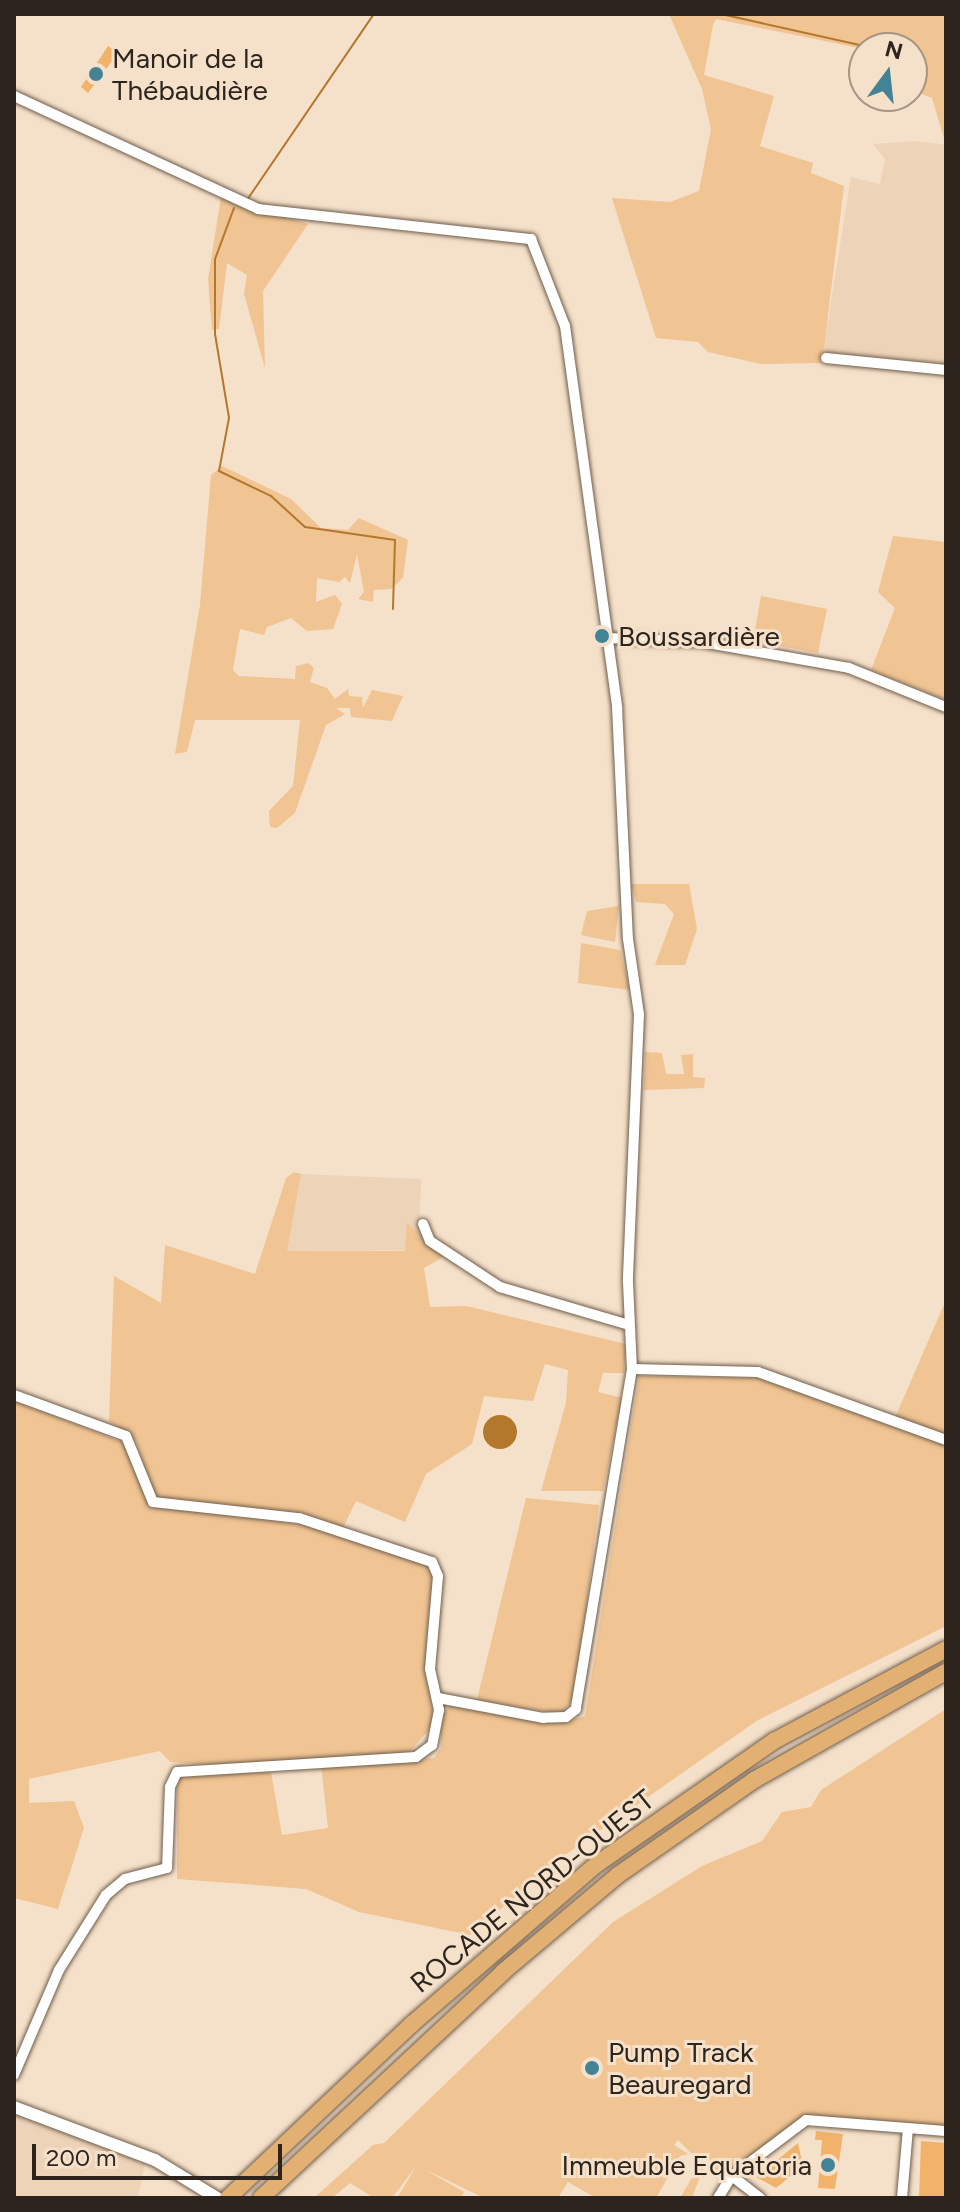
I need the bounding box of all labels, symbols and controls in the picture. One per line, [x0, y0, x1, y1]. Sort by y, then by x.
north arrow [848, 32, 928, 112]
text: N [882, 35, 906, 66]
place label: Manoir de la Thébaudière [112, 41, 268, 107]
marker: Manoir de la Thébaudière [87, 65, 105, 83]
place label: Boussardière [618, 619, 780, 653]
marker: Boussardière [593, 627, 611, 645]
street label: ROCADE NORD-OUEST [403, 1782, 661, 2000]
place label: Pump Track Beauregard [608, 2035, 754, 2101]
marker: Pump Track Beauregard [583, 2059, 601, 2077]
scale bar [36, 2128, 286, 2178]
text: 200 m [46, 2143, 117, 2172]
place label: Immeuble Equatoria [561, 2148, 812, 2182]
marker: Immeuble Equatoria [819, 2156, 837, 2174]

